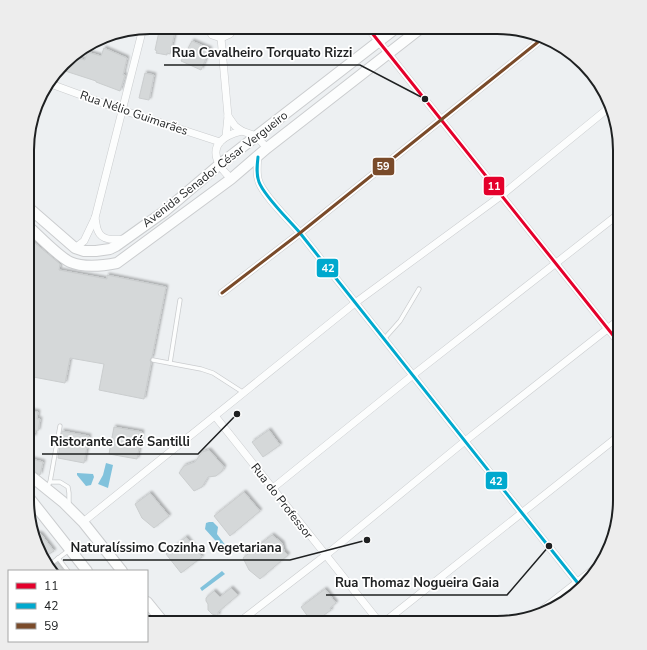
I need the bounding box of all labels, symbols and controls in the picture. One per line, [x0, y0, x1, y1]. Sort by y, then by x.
callout: Rua Cavalheiro Torquato Rizzi [164, 40, 360, 65]
text: Rua Cavalheiro Torquato Rizzi [172, 44, 352, 62]
street label: Rua Nélio Guimarães [78, 87, 190, 139]
street label: Avenida Senador César Vergueiro [139, 107, 291, 231]
line badge: 59 [372, 157, 395, 176]
text: 59 [376, 159, 390, 174]
line badge: 11 [483, 176, 505, 196]
text: 11 [487, 179, 501, 194]
line badge: 42 [316, 258, 339, 278]
text: 42 [321, 261, 335, 276]
callout: Ristorante Café Santilli [42, 429, 198, 454]
text: Ristorante Café Santilli [50, 433, 190, 451]
street label: Rua do Professor [247, 460, 317, 543]
line badge: 42 [485, 471, 508, 490]
text: 42 [489, 474, 503, 489]
callout: Naturalíssimo Cozinha Vegetariana [63, 535, 290, 560]
text: Naturalíssimo Cozinha Vegetariana [70, 539, 282, 557]
legend [8, 570, 148, 642]
callout: Rua Thomaz Nogueira Gaia [326, 570, 507, 595]
text: Rua Thomaz Nogueira Gaia [335, 574, 499, 592]
text: 11 [44, 578, 58, 594]
text: 42 [44, 598, 58, 614]
text: 59 [44, 618, 58, 634]

